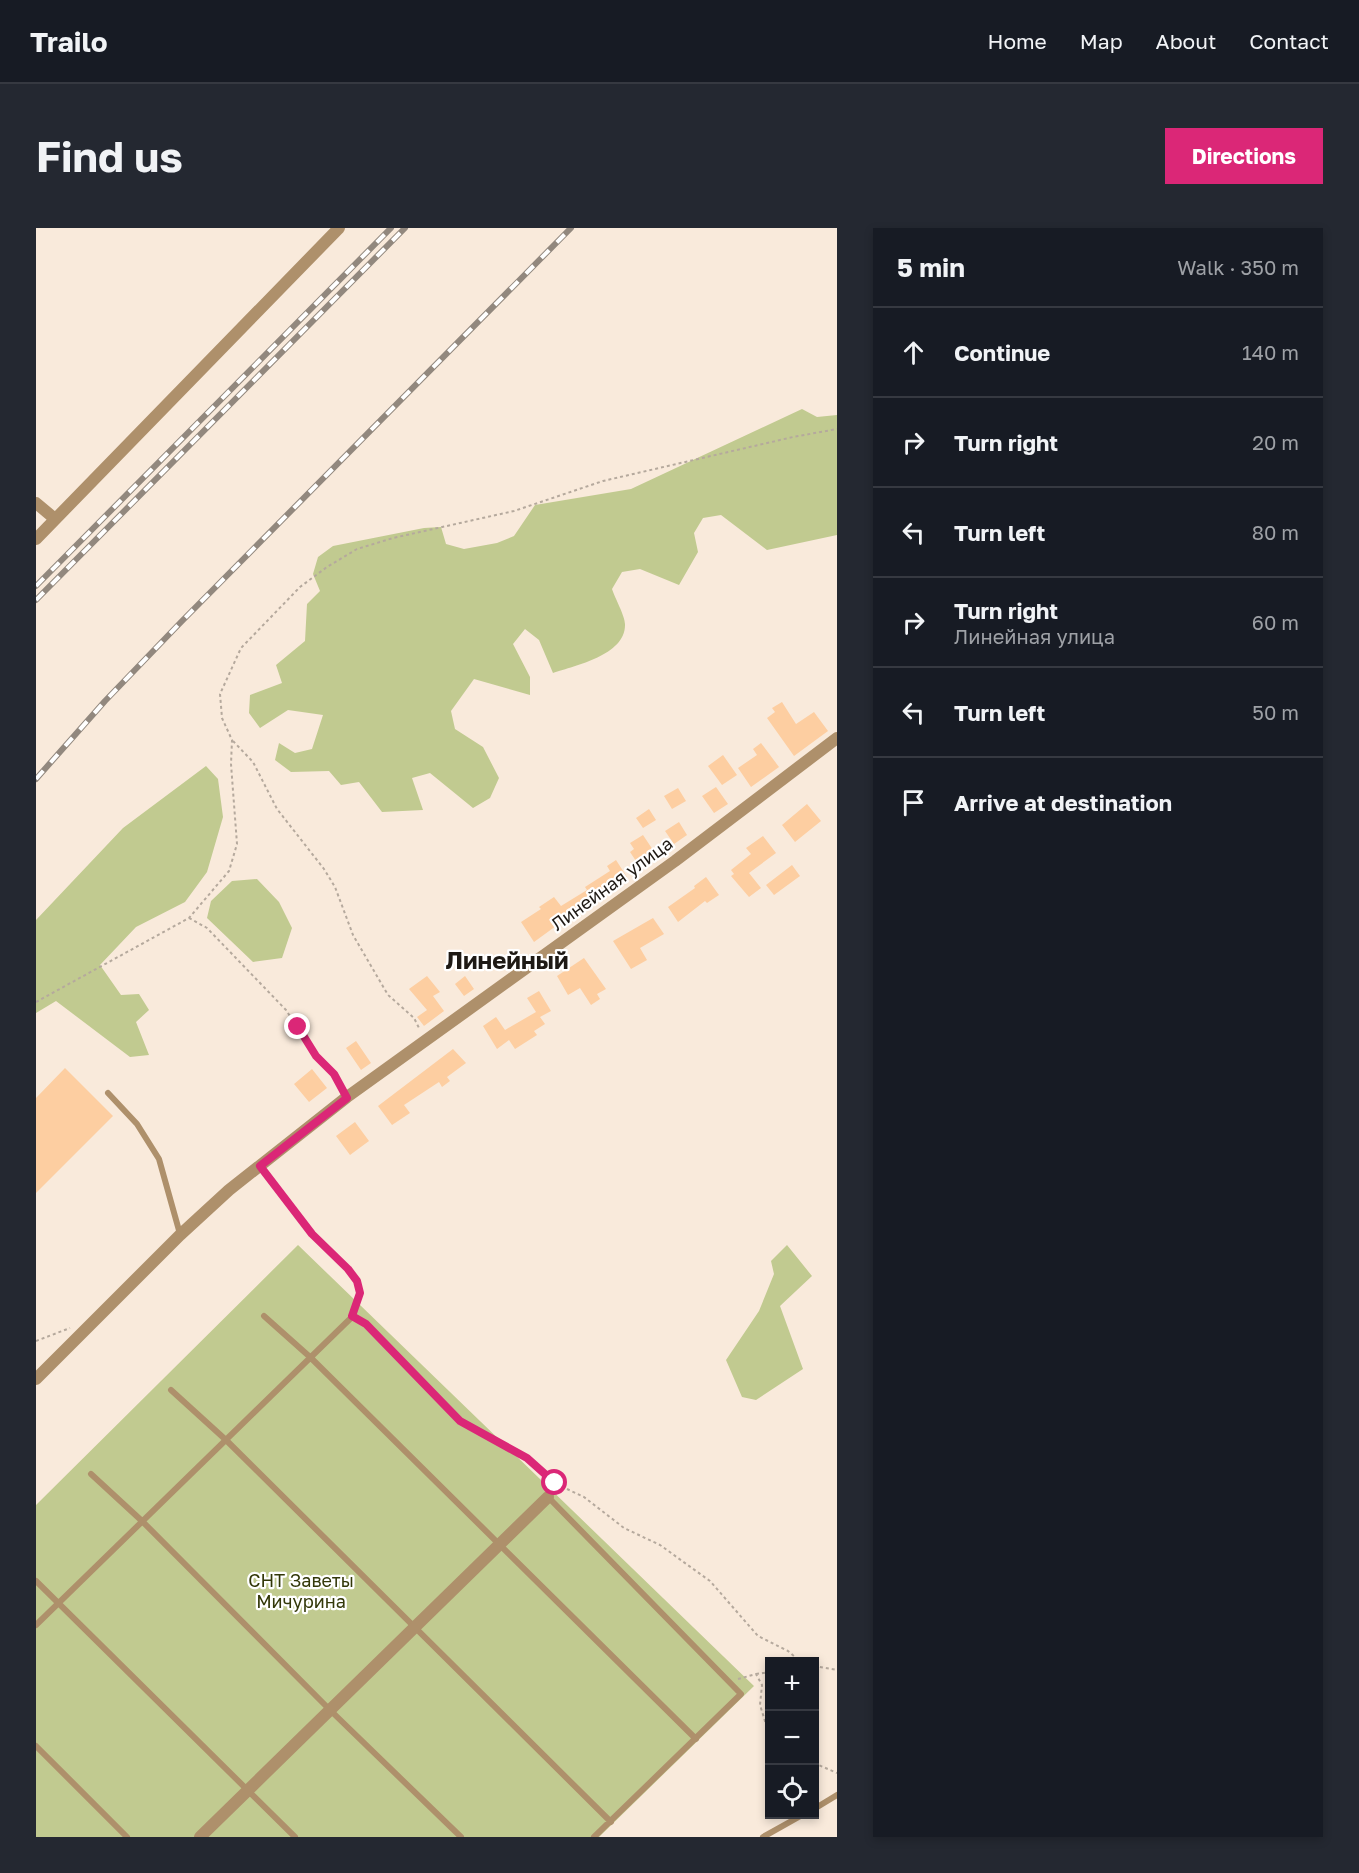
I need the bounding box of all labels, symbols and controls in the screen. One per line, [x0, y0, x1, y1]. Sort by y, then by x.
text: Trailo [30, 25, 108, 58]
text: Home [987, 28, 1047, 54]
text: Map [1080, 28, 1123, 54]
text: About [1156, 28, 1216, 54]
text: Contact [1249, 28, 1329, 54]
button: Directions [1165, 128, 1323, 184]
text: Find us [36, 131, 183, 181]
text: 5 min [897, 252, 965, 283]
text: Walk · 350 m [1177, 255, 1299, 279]
icon: ahead [897, 336, 930, 369]
text: Continue [954, 339, 1050, 366]
text: 140 m [1242, 340, 1299, 364]
icon: right [897, 426, 930, 459]
text: Turn right [954, 429, 1058, 456]
text: 20 m [1252, 430, 1299, 454]
icon: left [897, 516, 930, 549]
text: Turn left [954, 519, 1045, 546]
text: 80 m [1252, 520, 1299, 544]
text: Turn right [954, 597, 1058, 624]
icon: right [897, 606, 930, 639]
text: 60 m [1252, 610, 1299, 634]
text: Линейная улица [954, 624, 1115, 648]
icon: left [897, 696, 930, 729]
text: Turn left [954, 699, 1045, 726]
text: 50 m [1252, 700, 1299, 724]
icon: arrive [897, 786, 930, 819]
text: Arrive at destination [954, 789, 1172, 816]
street label: Линейная улица [546, 832, 676, 935]
district label: Линейный [445, 945, 569, 974]
route end [284, 1013, 310, 1039]
route start [541, 1469, 567, 1495]
park label: СНТ Заветы Мичурина [248, 1569, 354, 1612]
map controls [765, 1657, 819, 1819]
button: + [765, 1657, 819, 1711]
button: − [765, 1711, 819, 1765]
button: locate [765, 1765, 819, 1819]

